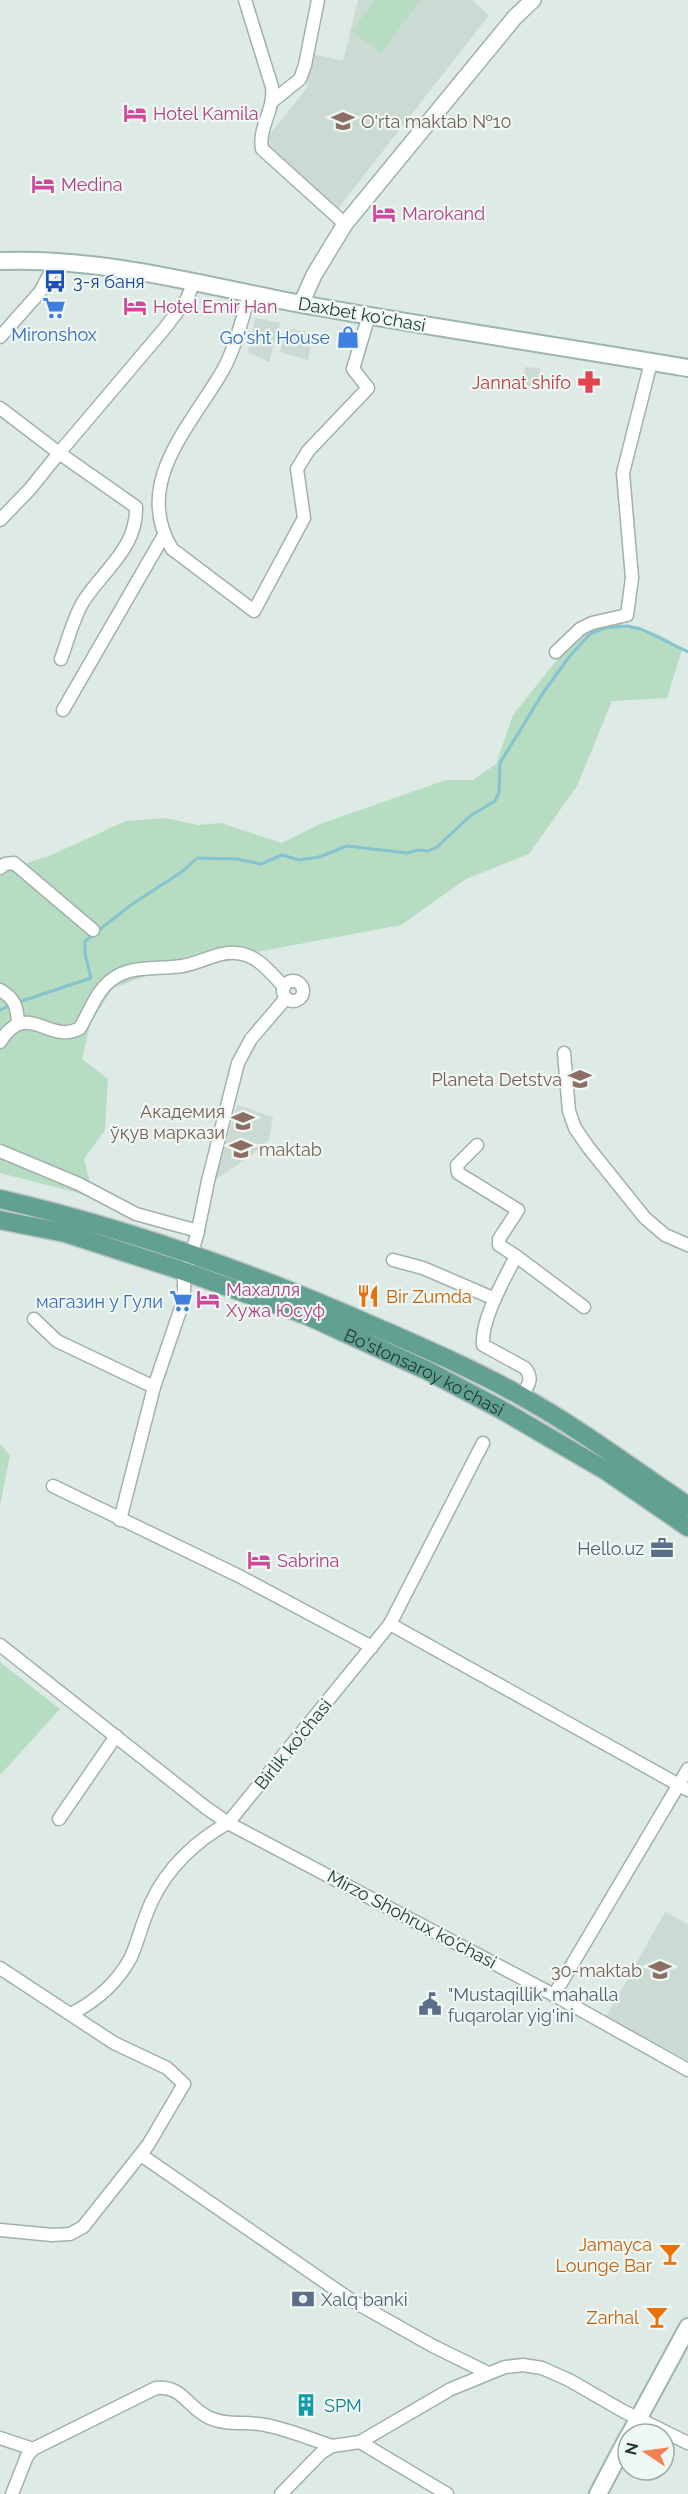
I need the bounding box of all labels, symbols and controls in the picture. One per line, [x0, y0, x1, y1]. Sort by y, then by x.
hotel icon: Hotel Kamila [122, 100, 148, 126]
place label: Hotel Kamila [153, 103, 259, 124]
school or university icon: O'rta maktab №10 [330, 108, 356, 134]
place label: O'rta maktab №10 [361, 111, 511, 132]
hotel icon: Medina [30, 171, 56, 197]
place label: Medina [61, 174, 123, 195]
hotel icon: Marokand [371, 200, 397, 226]
place label: Marokand [402, 203, 485, 224]
bus stop icon: 3-я баня [42, 268, 68, 294]
place label: 3-я баня [73, 271, 145, 292]
street label: Daxbet ko'chasi [297, 292, 427, 336]
hotel icon: Hotel Emir Han [122, 293, 148, 319]
supermarket icon: Mironshox [41, 295, 67, 321]
place label: Hotel Emir Han [153, 296, 277, 317]
place label: Mironshox [11, 324, 97, 345]
shop icon: Go'sht House [335, 324, 361, 350]
place label: Go'sht House [220, 327, 330, 348]
pharmacy icon: Jannat shifo [576, 369, 602, 395]
place label: Jannat shifo [472, 372, 571, 393]
school or university icon: Planeta Detstva [567, 1066, 593, 1092]
place label: Planeta Detstva [431, 1069, 562, 1090]
place label: Академия ўқув маркази [110, 1101, 225, 1143]
school or university icon: Академия ўқув маркази [230, 1108, 256, 1134]
school or university icon: maktab [228, 1136, 254, 1162]
place label: maktab [259, 1139, 322, 1160]
place label: Махалля Хужа Юсуф [226, 1279, 325, 1321]
restaurant icon: Bir Zumda [355, 1283, 381, 1309]
hotel icon: Махалля Хужа Юсуф [195, 1286, 221, 1312]
place label: Bir Zumda [386, 1286, 472, 1307]
supermarket icon: магазин у Гули [168, 1288, 194, 1314]
place label: магазин у Гули [36, 1291, 163, 1312]
street label: Bo'stonsaroy ko'chasi [341, 1324, 508, 1420]
office icon: Hello.uz [649, 1535, 675, 1561]
place label: Hello.uz [577, 1538, 644, 1559]
hotel icon: Sabrina [246, 1547, 272, 1573]
place label: Sabrina [277, 1550, 339, 1571]
street label: Birlik ko'chasi [250, 1694, 336, 1794]
street label: Mirzo Shohrux ko'chasi [324, 1865, 500, 1973]
school or university icon: 30-maktab [647, 1957, 673, 1983]
place label: 30-maktab [551, 1960, 642, 1981]
place label: "Mustaqillik" mahalla fuqarolar yig'ini [448, 1984, 618, 2026]
public building icon: "Mustaqillik" mahalla fuqarolar yig'ini [417, 1991, 443, 2017]
place label: Jamayca Lounge Bar [555, 2234, 653, 2276]
bar icon: Jamayca Lounge Bar [657, 2241, 683, 2267]
bank icon: Xalq banki [290, 2286, 316, 2312]
place label: Xalq banki [321, 2289, 408, 2310]
bar icon: Zarhal [644, 2304, 670, 2330]
place label: Zarhal [586, 2307, 639, 2328]
building icon: SPM [293, 2392, 319, 2418]
place label: SPM [324, 2395, 362, 2416]
north arrow [616, 2422, 676, 2482]
text: N [621, 2441, 643, 2457]

